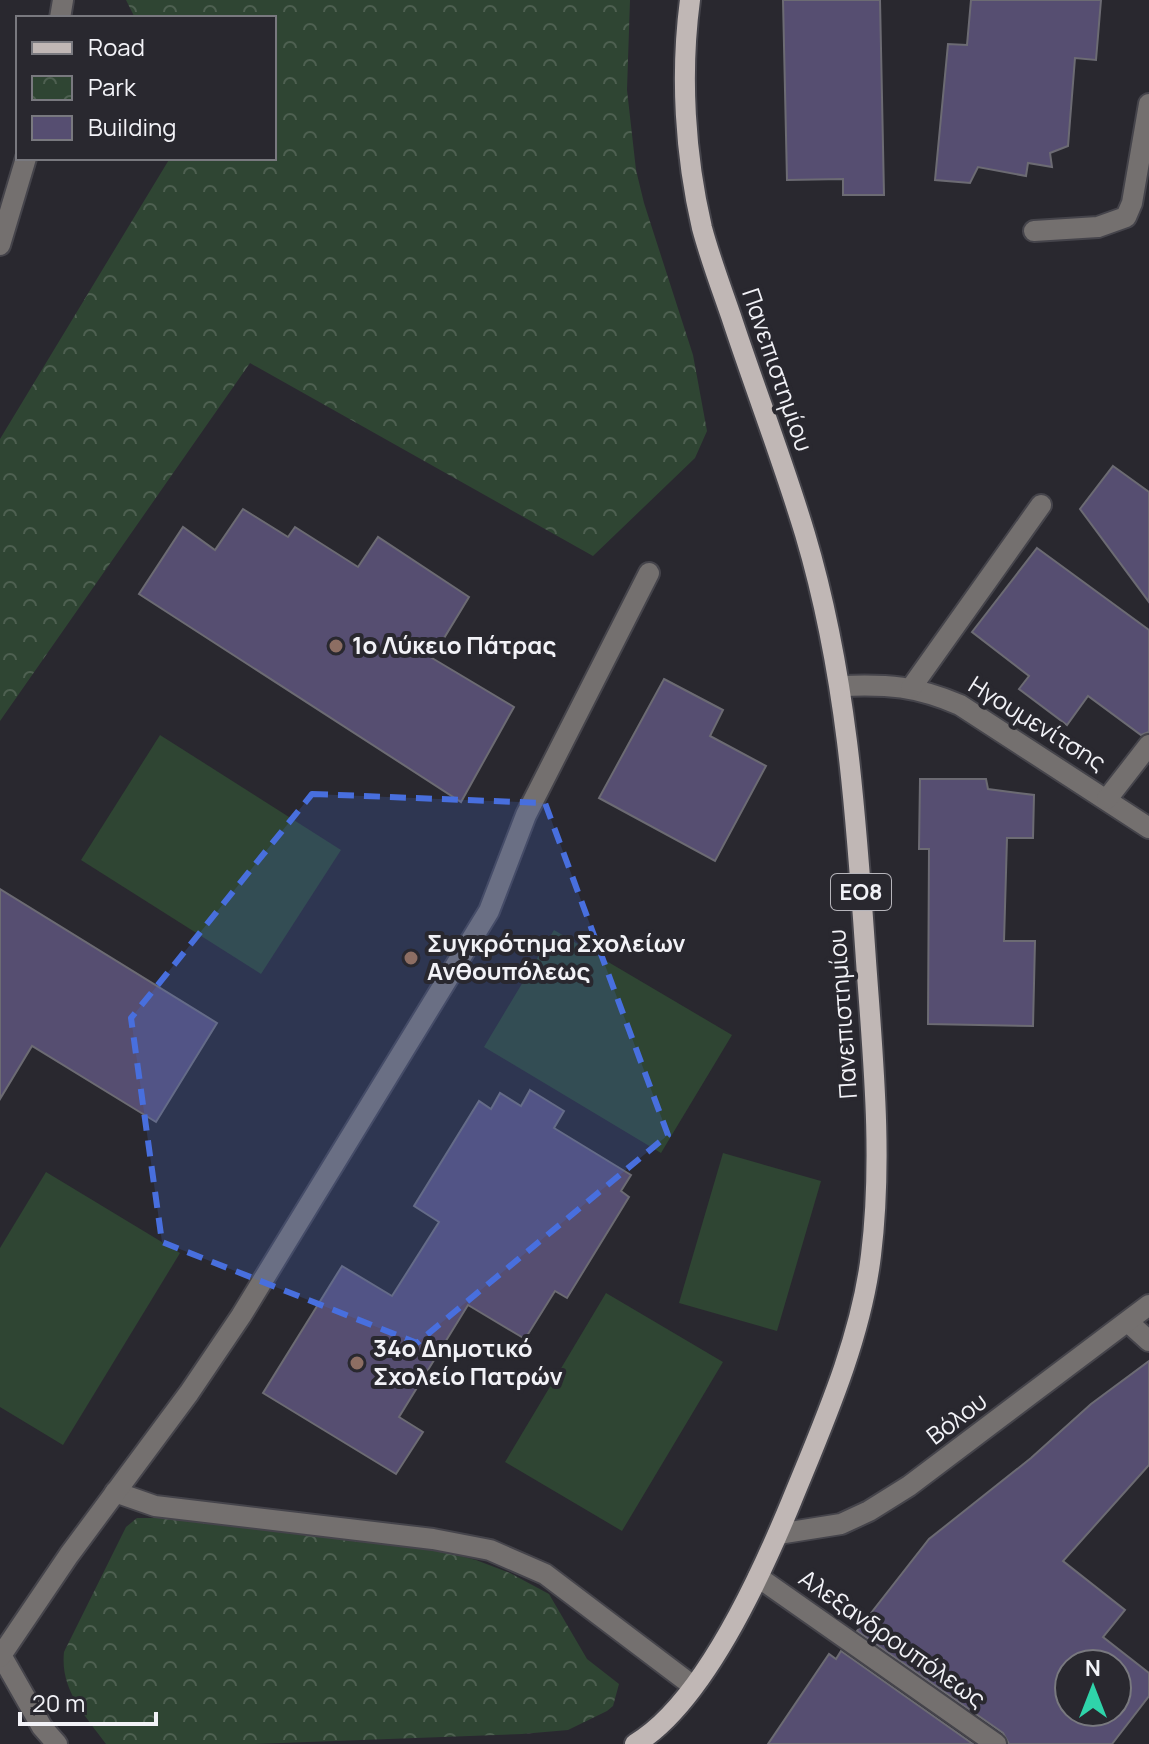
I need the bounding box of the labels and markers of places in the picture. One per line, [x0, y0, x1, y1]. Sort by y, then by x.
place label: 1ο Λύκειο Πάτρας [352, 628, 556, 661]
marker: 1ο Λύκειο Πάτρας [327, 637, 345, 655]
place label: Συγκρότημα Σχολείων Ανθουπόλεως [427, 926, 686, 987]
marker: Συγκρότημα Σχολείων Ανθουπόλεως [402, 949, 420, 967]
place label: 34ο Δημοτικό Σχολείο Πατρών [373, 1331, 563, 1392]
marker: 34ο Δημοτικό Σχολείο Πατρών [348, 1354, 366, 1372]

